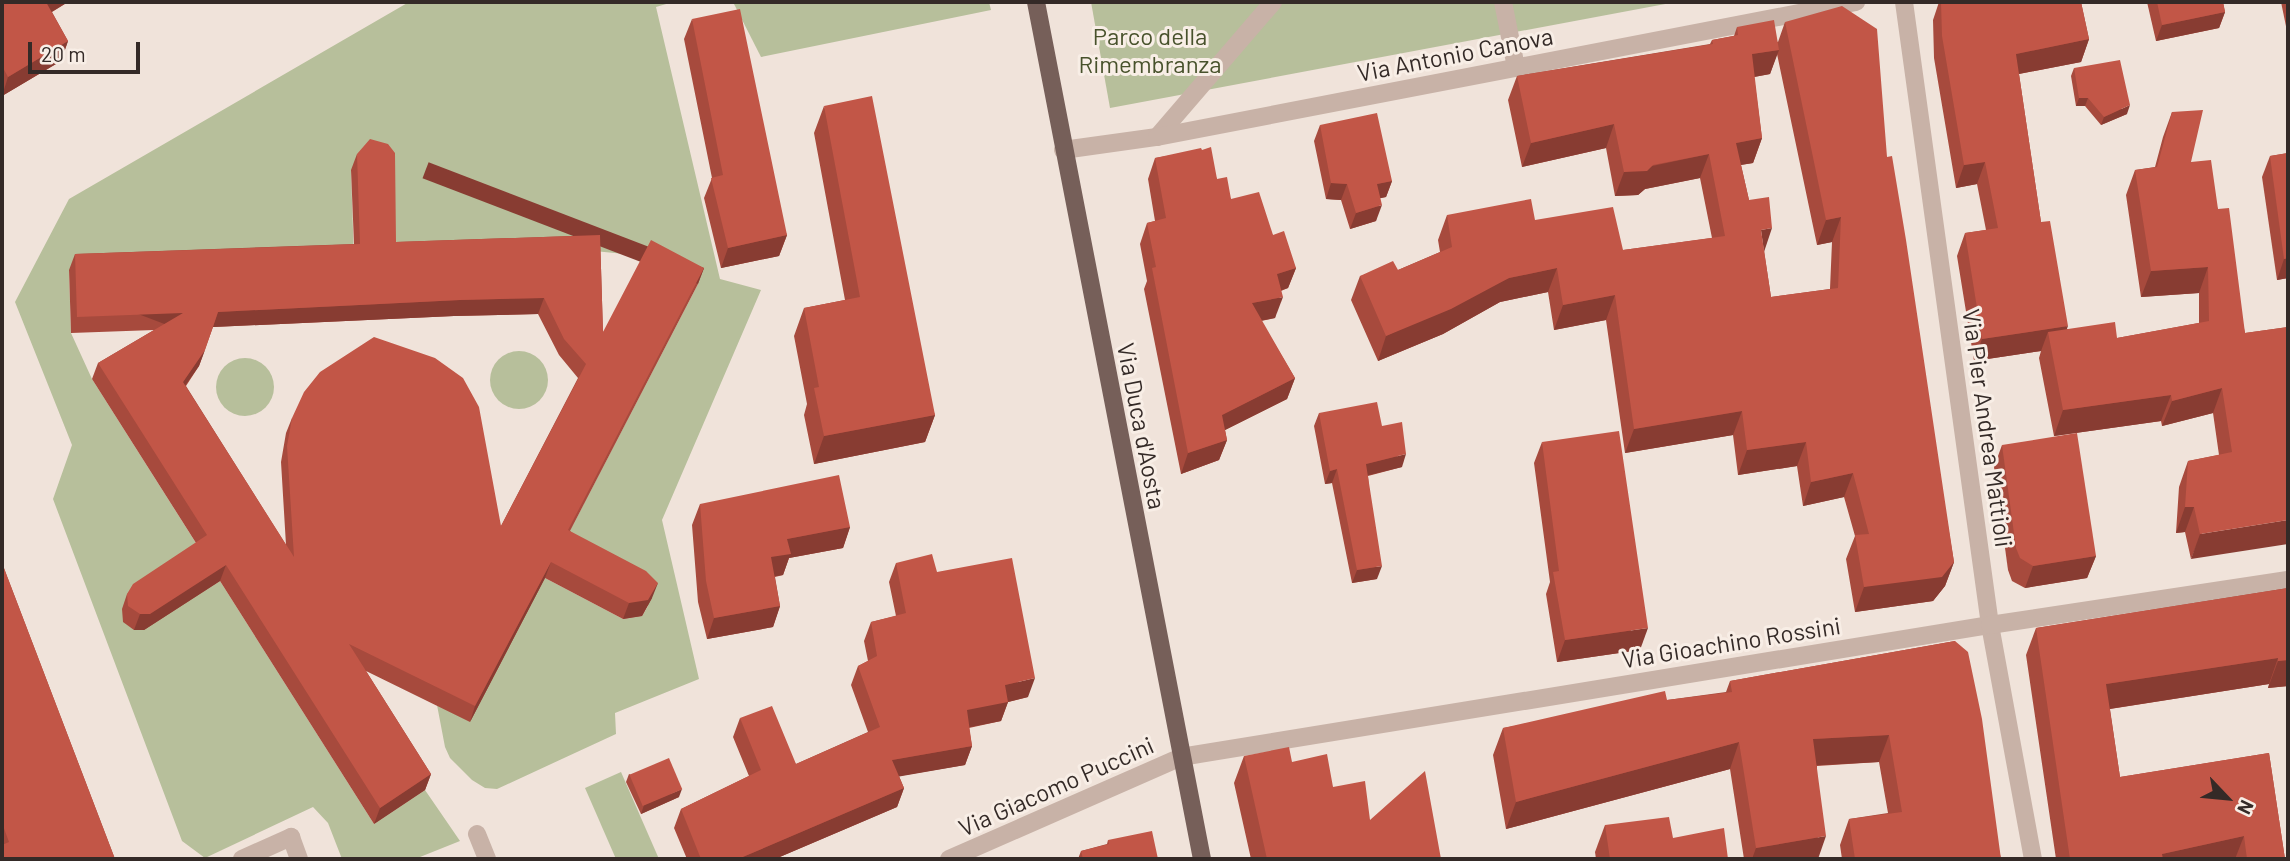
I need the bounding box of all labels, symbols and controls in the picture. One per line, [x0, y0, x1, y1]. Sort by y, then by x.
street label: Via Antonio Canova [1355, 21, 1555, 87]
park label: Parco della Rimembranza [1078, 22, 1222, 78]
scale bar [32, 28, 144, 72]
text: 20 m [41, 41, 86, 66]
street label: Via Pier Andrea Mattioli [1957, 307, 2019, 549]
street label: Via Duca d'Aosta [1112, 340, 1172, 512]
street label: Via Gioachino Rossini [1619, 610, 1843, 674]
street label: Via Giacomo Puccini [954, 730, 1158, 842]
north arrow [2192, 763, 2262, 833]
text: N [2233, 797, 2259, 818]

